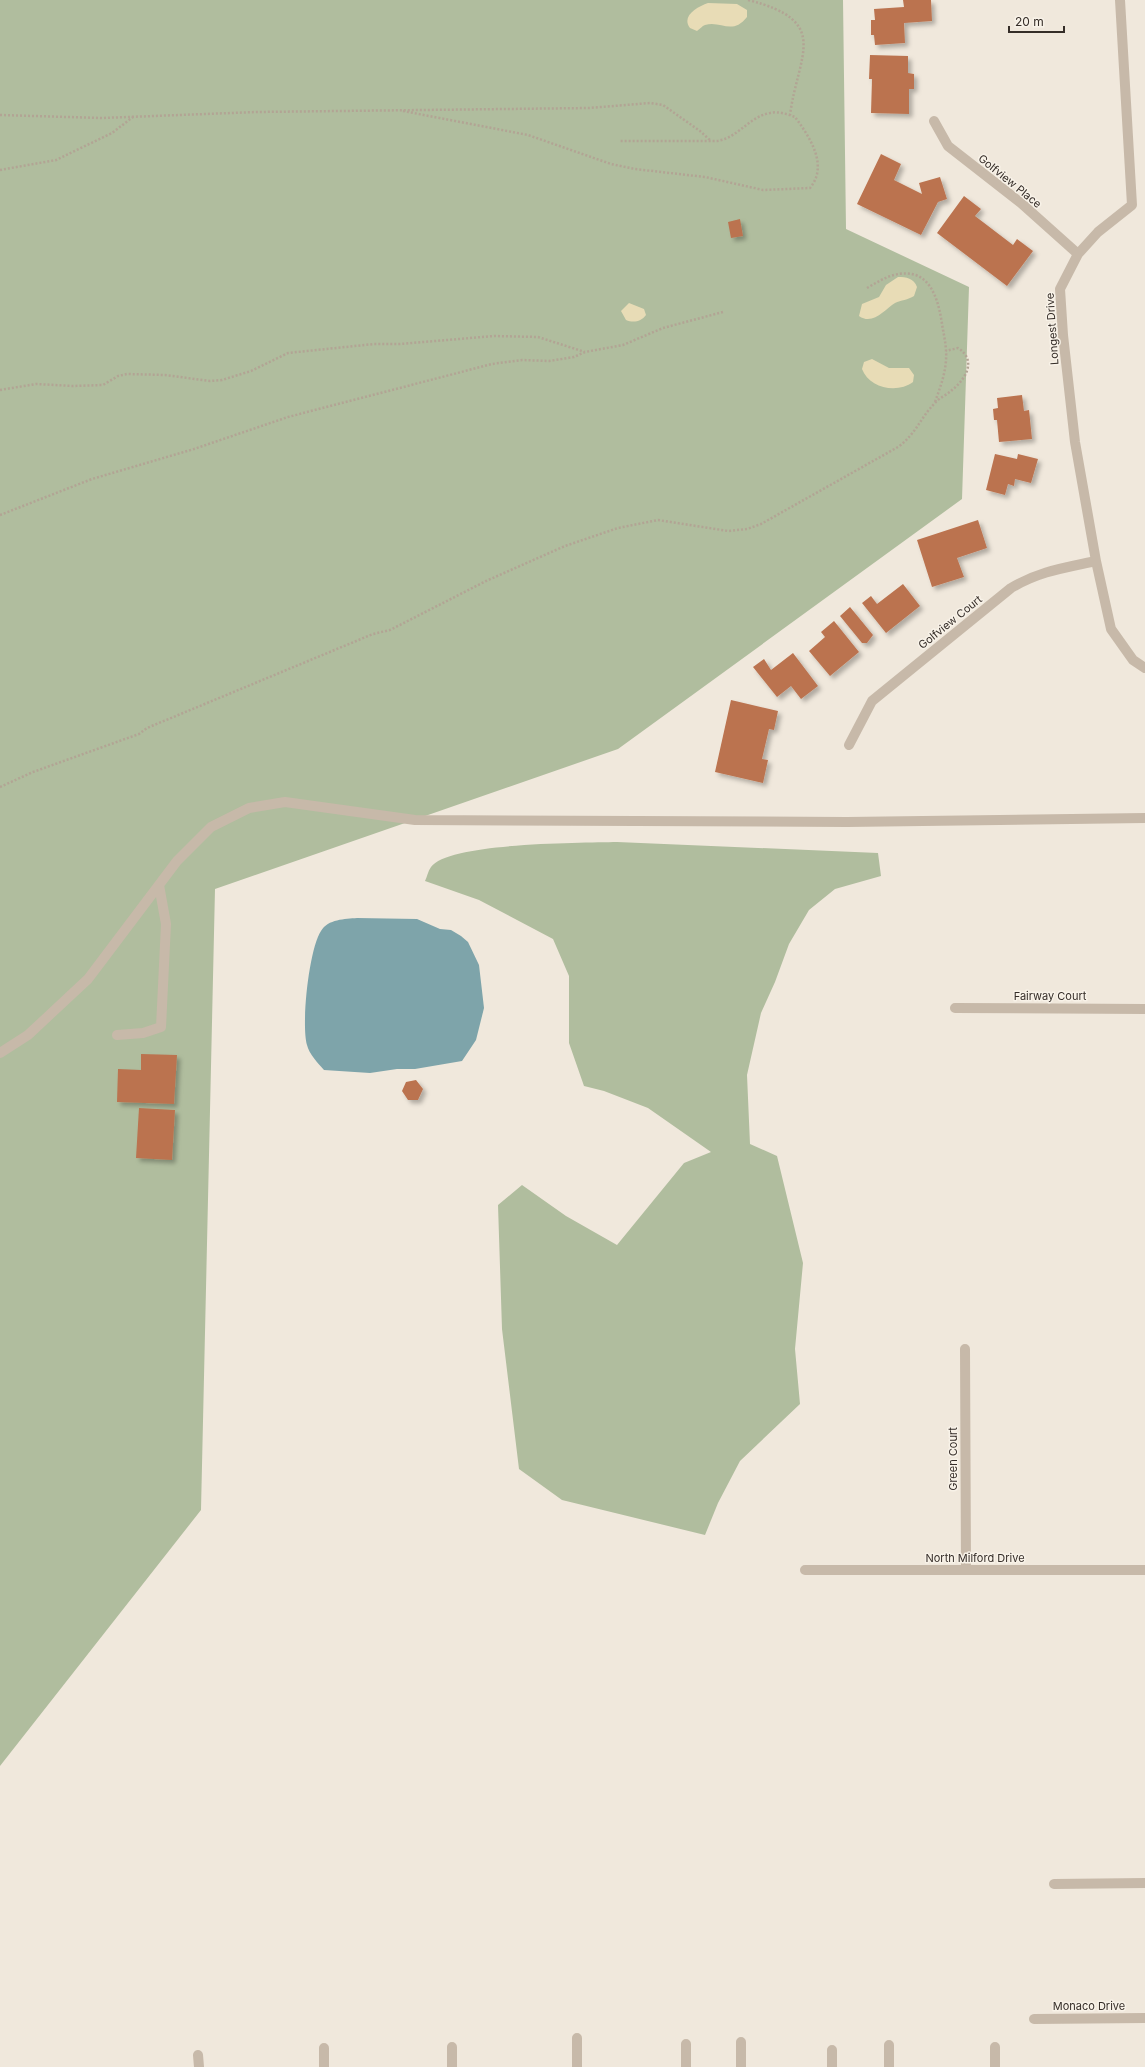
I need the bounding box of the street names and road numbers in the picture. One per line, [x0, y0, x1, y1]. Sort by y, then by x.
street label: Golfview Place [976, 151, 1044, 211]
street label: Longest Drive [1042, 292, 1062, 366]
street label: Golfview Court [915, 592, 985, 652]
street label: Fairway Court [1014, 989, 1087, 1003]
street label: Green Court [946, 1427, 960, 1491]
street label: North Milford Drive [925, 1551, 1025, 1565]
street label: Monaco Drive [1053, 1999, 1125, 2013]

